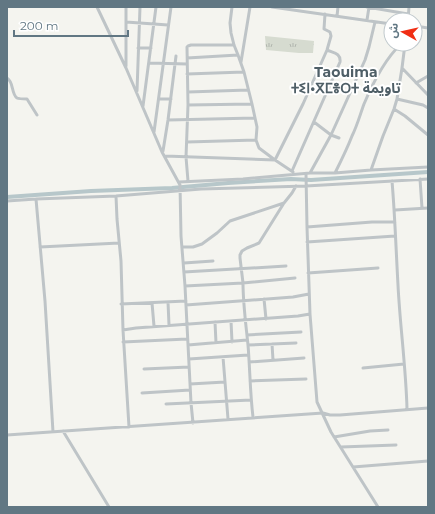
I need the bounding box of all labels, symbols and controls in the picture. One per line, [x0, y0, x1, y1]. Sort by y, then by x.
scale bar [14, 12, 128, 38]
north arrow [383, 12, 423, 52]
text: 200 m [20, 18, 59, 33]
text: ش [385, 22, 401, 39]
district label: Taouima ⵜⵉⵏ•ⴳⵎⴻⵔⵜ تاويمة [291, 63, 401, 97]

